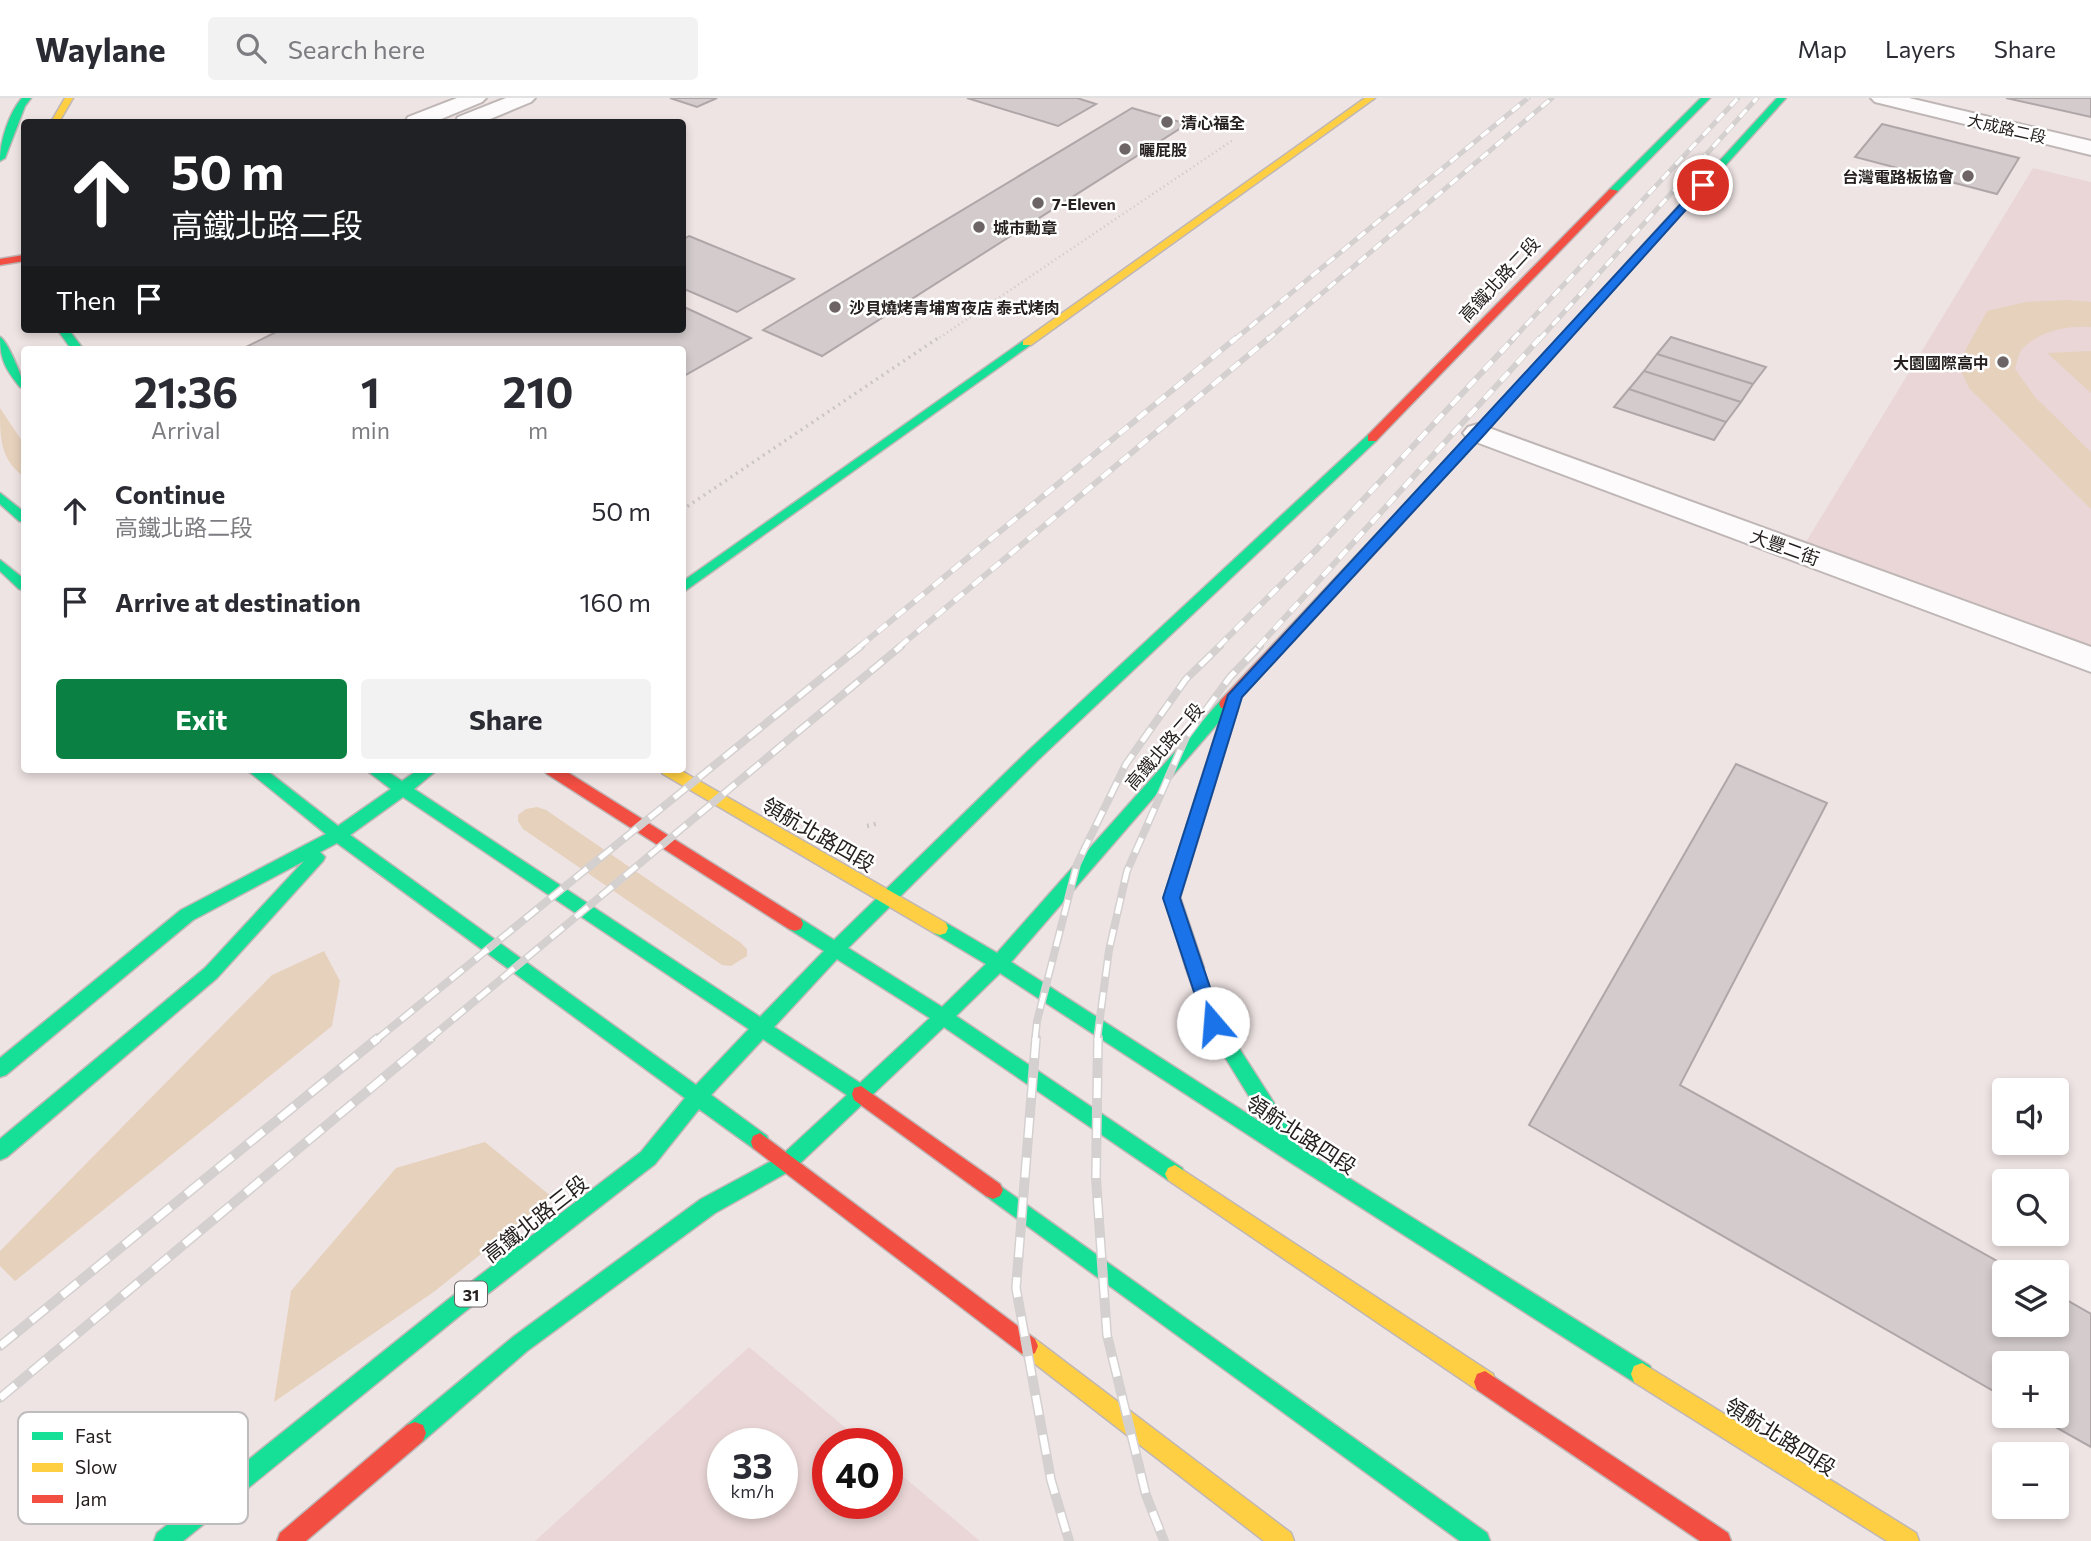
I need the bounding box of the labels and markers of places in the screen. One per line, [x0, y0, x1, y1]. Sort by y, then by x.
place label: 清心福全 [1181, 113, 1245, 132]
marker: 清心福全 [1159, 114, 1175, 130]
place label: 曬屁股 [1139, 140, 1187, 159]
marker: 曬屁股 [1117, 141, 1133, 157]
pin [1673, 155, 1733, 215]
place label: 台灣電路板協會 [1842, 167, 1954, 186]
marker: 台灣電路板協會 [1960, 168, 1976, 184]
place label: 7-Eleven [1052, 194, 1116, 213]
marker: 7-Eleven [1030, 195, 1046, 211]
place label: 城市勳章 [993, 218, 1057, 237]
marker: 城市勳章 [971, 219, 987, 235]
place label: 沙貝燒烤青埔宵夜店 泰式烤肉 [849, 298, 1060, 317]
marker: 沙貝燒烤青埔宵夜店 泰式烤肉 [827, 299, 843, 315]
place label: 大園國際高中 [1893, 353, 1989, 372]
marker: 大園國際高中 [1995, 354, 2011, 370]

